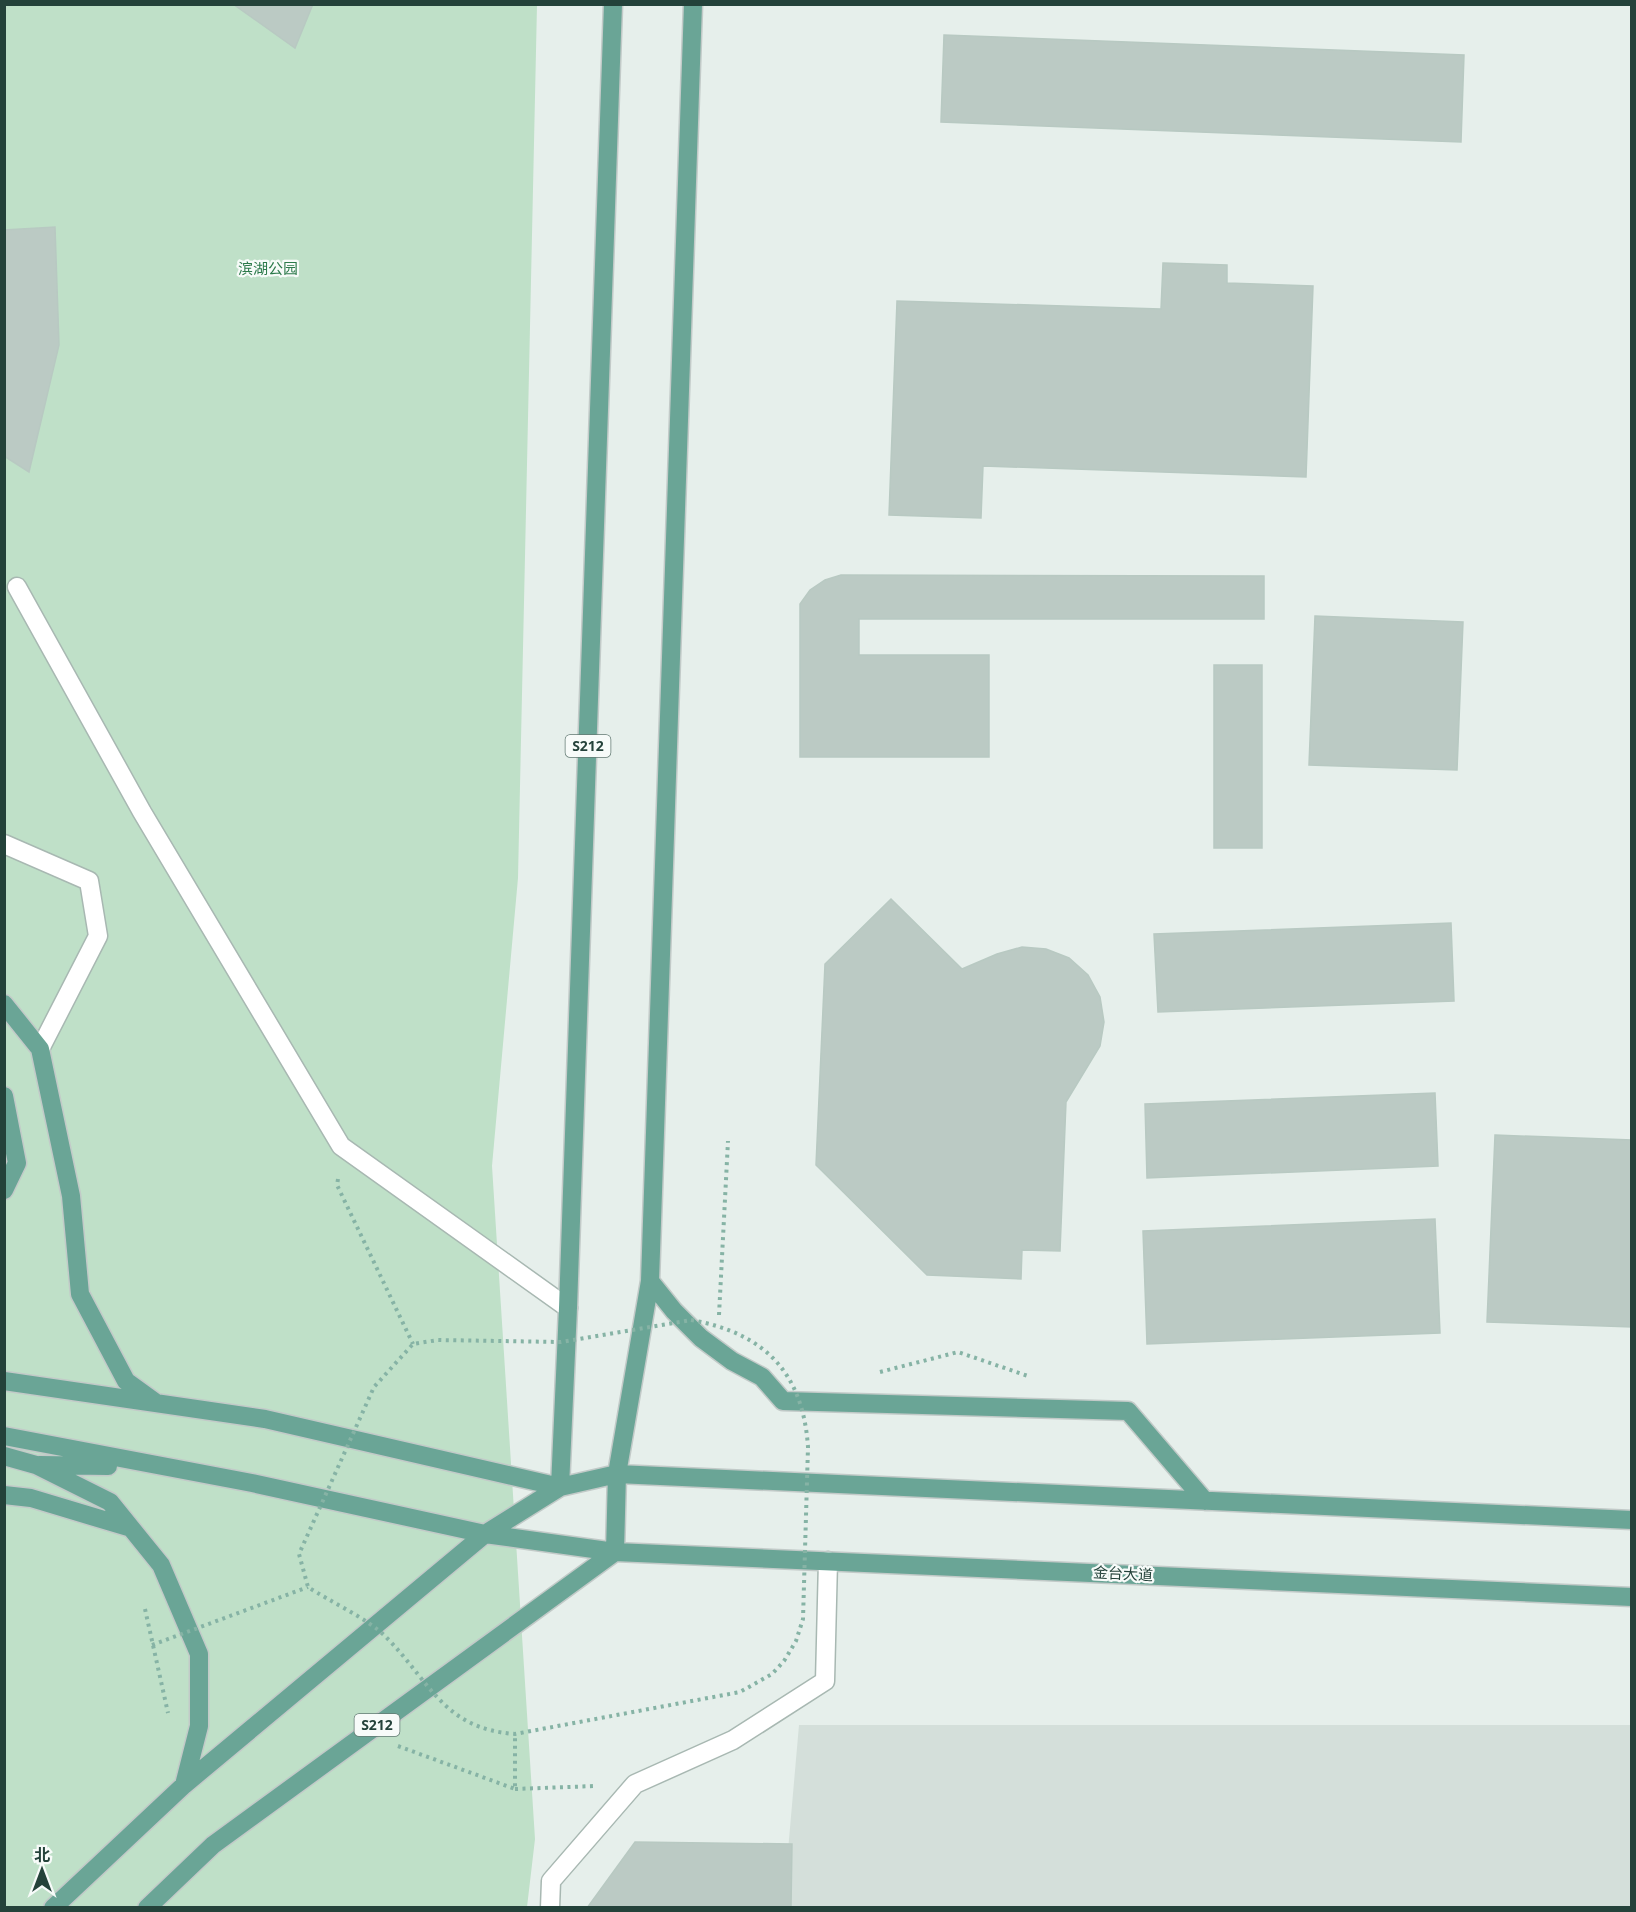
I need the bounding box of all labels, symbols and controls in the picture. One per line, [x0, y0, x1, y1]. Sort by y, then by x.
park label: 滨湖公园 [238, 258, 298, 278]
road number: S212 [566, 735, 610, 757]
street label: 金台大道 [1093, 1561, 1154, 1585]
road number: S212 [354, 1714, 400, 1736]
north arrow [12, 1840, 72, 1900]
text: 北 [34, 1844, 50, 1866]

